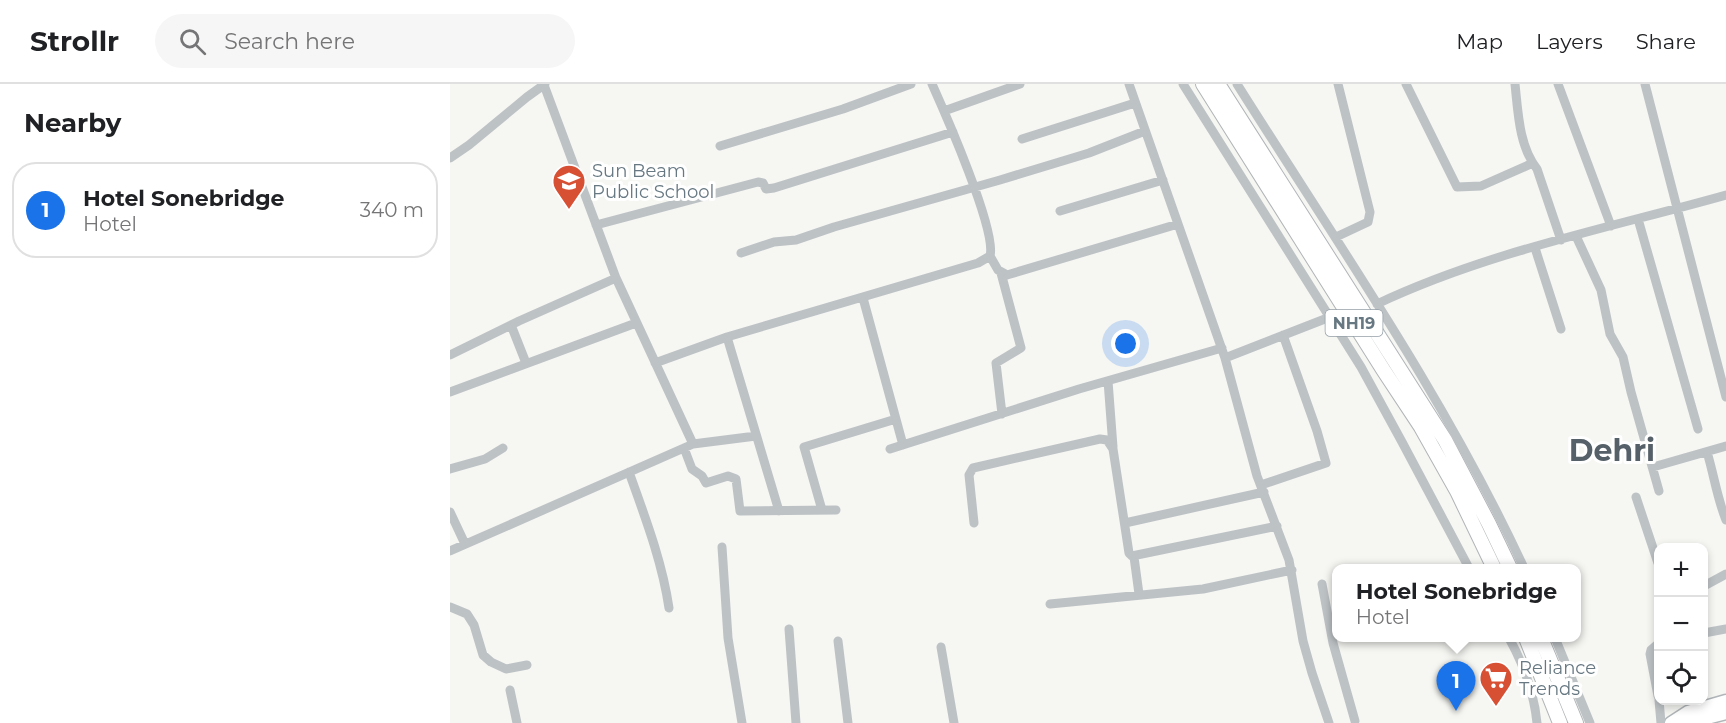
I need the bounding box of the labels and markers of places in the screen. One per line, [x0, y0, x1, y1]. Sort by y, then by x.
place label: Sun Beam Public School [592, 160, 714, 203]
school or university icon: Sun Beam Public School [551, 163, 587, 210]
place label: Reliance Trends [1519, 657, 1596, 700]
supermarket icon: Reliance Trends [1478, 660, 1514, 707]
pin: 1 [1436, 662, 1476, 711]

